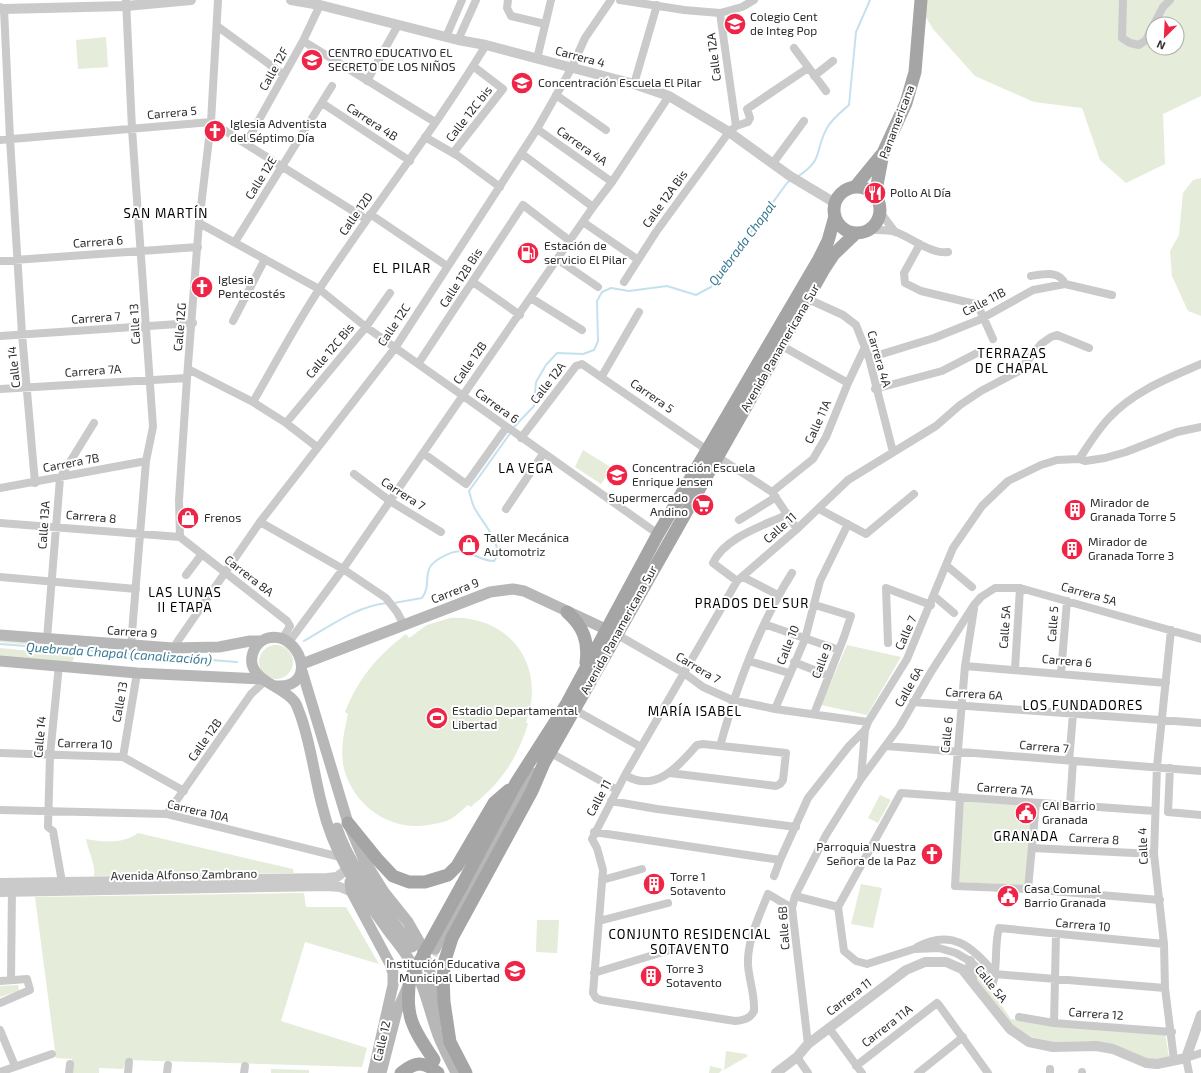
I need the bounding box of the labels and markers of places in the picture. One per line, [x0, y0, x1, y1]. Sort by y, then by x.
place label: Colegio Cent de Integ Pop [750, 9, 818, 37]
school or university icon: Colegio Cent de Integ Pop [722, 11, 748, 37]
place label: CENTRO EDUCATIVO EL SECRETO DE LOS NIÑOS [328, 45, 456, 73]
school or university icon: CENTRO EDUCATIVO EL SECRETO DE LOS NIÑOS [299, 47, 325, 73]
school or university icon: Concentración Escuela El Pilar [509, 70, 535, 96]
place label: Concentración Escuela El Pilar [538, 75, 702, 89]
place label: Iglesia Adventista del Séptimo Día [230, 116, 327, 144]
church icon: Iglesia Adventista del Séptimo Día [202, 118, 228, 144]
restaurant icon: Pollo Al Día [862, 180, 888, 206]
place label: Pollo Al Día [890, 185, 951, 199]
place label: Estación de servicio El Pilar [544, 238, 627, 266]
fuel station icon: Estación de servicio El Pilar [515, 240, 541, 266]
place label: Iglesia Pentecostés [218, 272, 285, 300]
church icon: Iglesia Pentecostés [189, 274, 215, 300]
place label: Concentración Escuela Enrique Jensen [632, 460, 755, 488]
school or university icon: Concentración Escuela Enrique Jensen [604, 462, 630, 488]
place label: Supermercado Andino [608, 490, 688, 518]
supermarket icon: Supermercado Andino [690, 492, 716, 518]
place label: Mirador de Granada Torre 5 [1090, 495, 1176, 523]
building icon: Mirador de Granada Torre 5 [1062, 497, 1088, 523]
shop icon: Frenos [175, 505, 201, 531]
place label: Frenos [204, 510, 241, 524]
place label: Taller Mecánica Automotriz [484, 530, 569, 558]
shop icon: Taller Mecánica Automotriz [456, 532, 482, 558]
place label: Mirador de Granada Torre 3 [1088, 534, 1174, 562]
building icon: Mirador de Granada Torre 3 [1059, 536, 1085, 562]
place label: Estadio Departamental Libertad [452, 703, 578, 731]
sports icon: Estadio Departamental Libertad [424, 705, 450, 731]
place label: CAI Barrio Granada [1042, 798, 1096, 826]
public building icon: CAI Barrio Granada [1013, 800, 1039, 826]
place label: Parroquia Nuestra Señora de la Paz [816, 839, 916, 867]
church icon: Parroquia Nuestra Señora de la Paz [919, 841, 945, 867]
place label: Torre 1 Sotavento [670, 869, 726, 897]
building icon: Torre 1 Sotavento [641, 871, 667, 897]
place label: Casa Comunal Barrio Granada [1024, 881, 1106, 909]
public building icon: Casa Comunal Barrio Granada [995, 883, 1021, 909]
place label: Institución Educativa Municipal Libertad [386, 956, 500, 984]
school or university icon: Institución Educativa Municipal Libertad [502, 958, 528, 984]
place label: Torre 3 Sotavento [666, 961, 722, 989]
building icon: Torre 3 Sotavento [638, 963, 664, 989]

